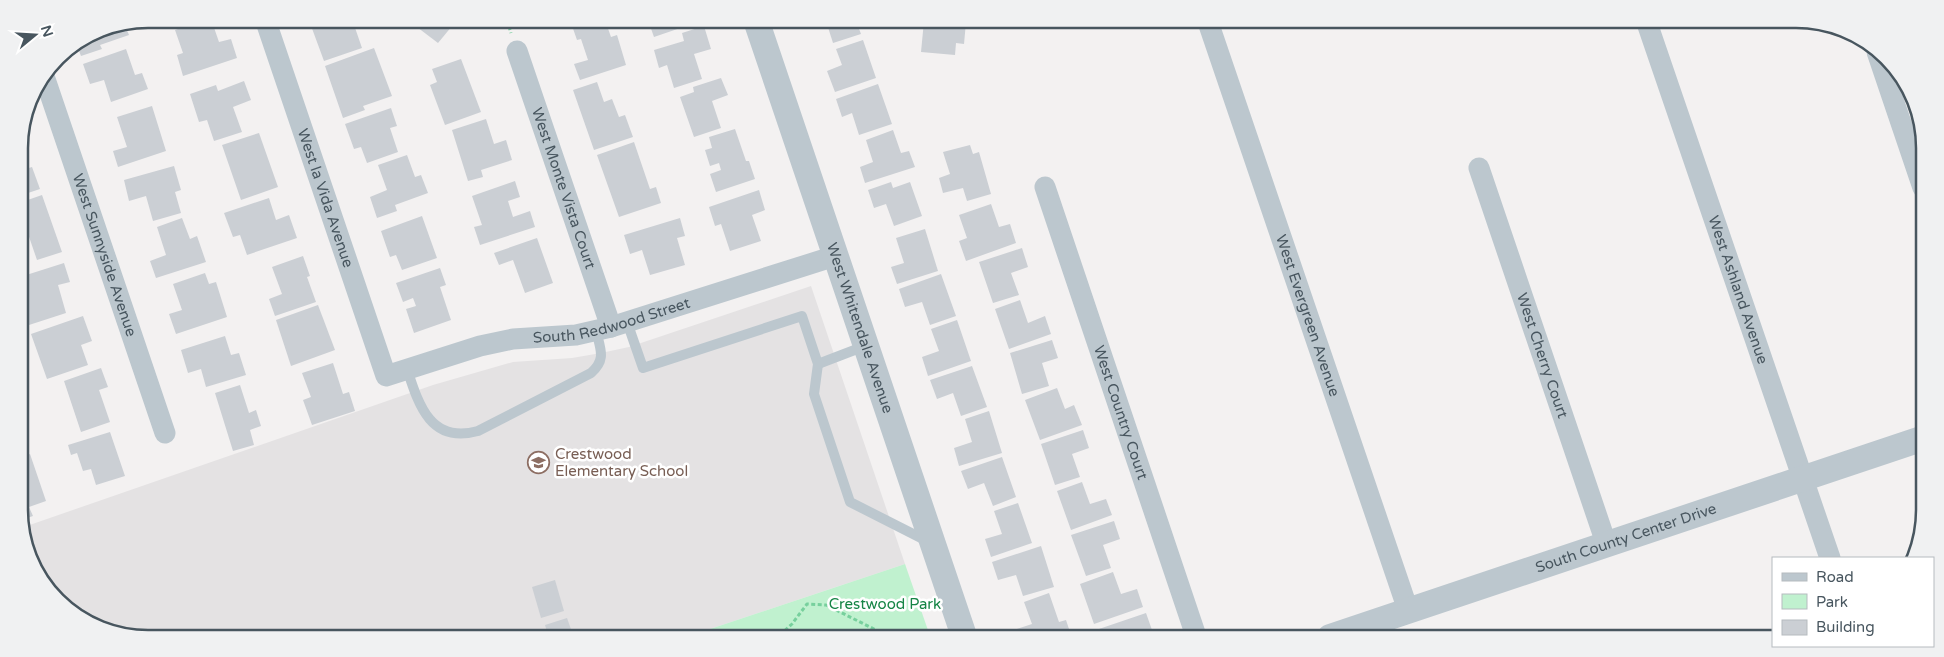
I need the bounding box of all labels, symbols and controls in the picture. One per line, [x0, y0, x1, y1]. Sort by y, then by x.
north arrow [10, 10, 60, 60]
text: N [37, 23, 57, 39]
street label: West Monte Vista Court [528, 105, 600, 272]
street label: West la Vida Avenue [294, 126, 358, 270]
street label: West Sunnyside Avenue [69, 171, 141, 339]
street label: West Ashland Avenue [1705, 213, 1772, 366]
street label: West Evergreen Avenue [1272, 232, 1344, 399]
street label: West Whitendale Avenue [823, 240, 897, 416]
street label: West Cherry Court [1513, 290, 1572, 421]
street label: South Redwood Street [532, 293, 692, 347]
street label: West Country Court [1090, 343, 1152, 482]
place label: Crestwood Elementary School [555, 445, 688, 480]
school or university icon: Crestwood Elementary School [527, 451, 551, 475]
street label: South County Center Drive [1533, 499, 1719, 577]
legend [1772, 557, 1934, 647]
text: Road [1816, 568, 1854, 586]
text: Park [1816, 593, 1848, 611]
park label: Crestwood Park [829, 595, 941, 613]
text: Building [1816, 618, 1875, 636]

